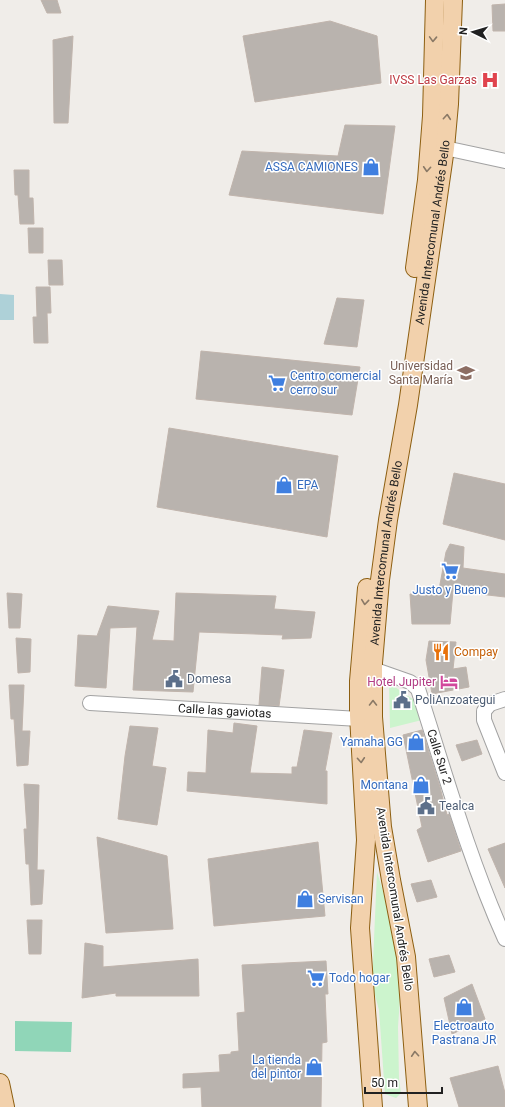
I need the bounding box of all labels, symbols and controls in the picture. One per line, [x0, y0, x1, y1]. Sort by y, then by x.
north arrow [453, 12, 493, 52]
text: N [457, 27, 470, 36]
one-way arrow [429, 36, 437, 42]
hospital icon: IVSS Las Garzas [480, 70, 500, 90]
place label: IVSS Las Garzas [389, 73, 477, 87]
one-way arrow [443, 114, 452, 120]
street label: Avenida Intercomunal Andrés Bello [413, 139, 453, 326]
shop icon: ASSA CAMIONES [361, 157, 381, 177]
place label: ASSA CAMIONES [265, 160, 358, 174]
one-way arrow [423, 166, 432, 172]
place label: Universidad Santa María [389, 359, 453, 387]
school or university icon: Universidad Santa María [456, 363, 476, 383]
place label: Centro comercial cerro sur [290, 369, 381, 397]
supermarket icon: Centro comercial cerro sur [267, 373, 287, 393]
street label: Avenida Intercomunal Andrés Bello [368, 459, 405, 646]
shop icon: EPA [274, 475, 294, 495]
place label: EPA [297, 478, 319, 492]
supermarket icon: Justo y Bueno [440, 561, 460, 581]
place label: Justo y Bueno [412, 583, 488, 597]
one-way arrow [361, 599, 370, 605]
restaurant icon: Compay [431, 642, 451, 662]
place label: Compay [454, 645, 498, 659]
public building icon: Domesa [164, 669, 184, 689]
place label: Domesa [187, 672, 231, 686]
hotel icon: Hotel Jupiter [439, 672, 459, 692]
place label: Hotel Jupiter [367, 675, 436, 689]
public building icon: PoliAnzoategui [392, 690, 412, 710]
place label: PoliAnzoategui [415, 693, 496, 707]
one-way arrow [369, 700, 377, 706]
street label: Calle las gaviotas [178, 701, 272, 721]
street label: Calle Sur 2 [424, 727, 455, 786]
shop icon: Yamaha GG [406, 732, 426, 752]
place label: Yamaha GG [340, 735, 403, 749]
one-way arrow [357, 757, 366, 763]
shop icon: Montana [411, 775, 431, 795]
place label: Montana [360, 778, 408, 792]
public building icon: Tealca [416, 796, 436, 816]
place label: Tealca [439, 799, 474, 813]
street label: Avenida Intercomunal Andrés Bello [374, 806, 416, 992]
shop icon: Servisan [295, 889, 315, 909]
place label: Servisan [318, 892, 364, 906]
supermarket icon: Todo hogar [306, 968, 326, 988]
place label: Todo hogar [329, 971, 390, 985]
shop icon: Electroauto Pastrana JR [454, 997, 474, 1017]
place label: Electroauto Pastrana JR [432, 1019, 497, 1047]
one-way arrow [410, 1051, 419, 1057]
place label: La tienda del pintor [251, 1053, 301, 1081]
shop icon: La tienda del pintor [304, 1057, 324, 1077]
scale bar [365, 1069, 442, 1095]
text: 50 m [371, 1076, 398, 1090]

